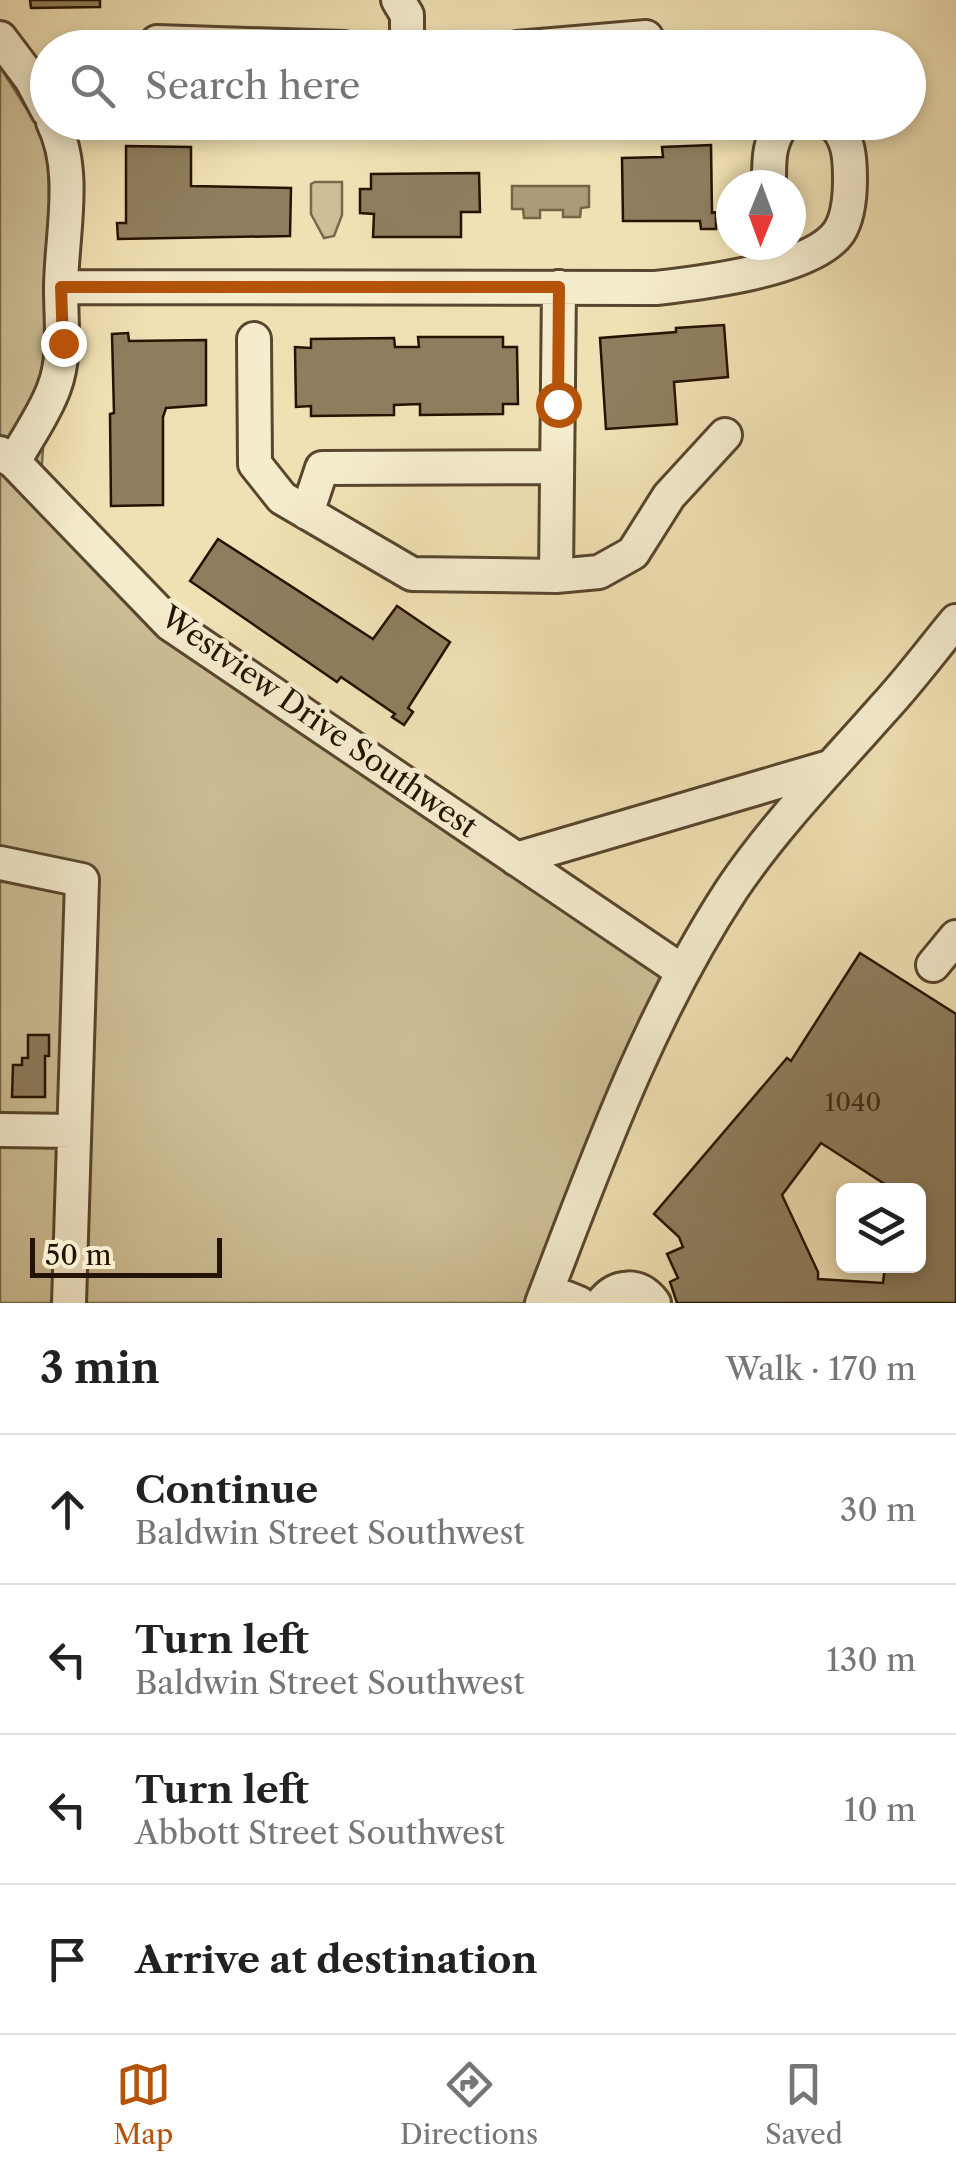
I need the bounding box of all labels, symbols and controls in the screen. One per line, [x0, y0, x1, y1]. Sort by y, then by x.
search box [30, 30, 926, 140]
icon: search [65, 58, 120, 113]
text: Search here [145, 62, 360, 109]
north arrow [716, 170, 806, 260]
route end [41, 321, 87, 367]
route start [536, 382, 582, 428]
street label: Westview Drive Southwest [153, 597, 485, 845]
house number: 1040 [825, 1087, 881, 1118]
map controls [836, 1183, 926, 1273]
button: layers [836, 1183, 926, 1273]
scale bar [30, 1233, 222, 1278]
text: 50 m [45, 1238, 112, 1272]
text: 3 min [40, 1342, 160, 1394]
text: Walk · 170 m [726, 1349, 916, 1388]
text: Continue [135, 1466, 318, 1513]
icon: ahead [40, 1482, 95, 1537]
text: 30 m [840, 1490, 916, 1529]
text: Baldwin Street Southwest [135, 1513, 525, 1552]
text: Turn left [135, 1616, 309, 1663]
icon: left [40, 1632, 95, 1687]
text: 130 m [826, 1640, 916, 1679]
text: Baldwin Street Southwest [135, 1663, 525, 1702]
text: Turn left [135, 1766, 309, 1813]
icon: left [40, 1782, 95, 1837]
text: 10 m [844, 1790, 916, 1829]
text: Abbott Street Southwest [135, 1813, 505, 1852]
icon: arrive [40, 1932, 95, 1987]
text: Arrive at destination [135, 1936, 538, 1983]
tab: Map [113, 2057, 173, 2151]
tab: Directions [400, 2057, 538, 2151]
tab: Saved [765, 2057, 843, 2151]

